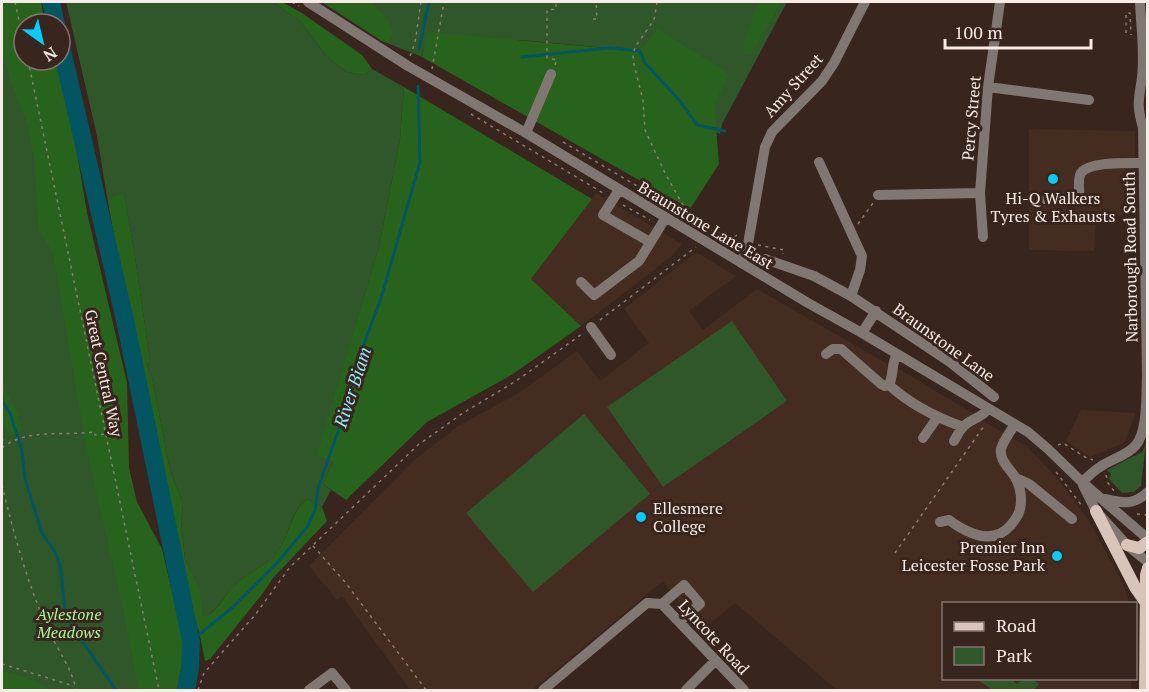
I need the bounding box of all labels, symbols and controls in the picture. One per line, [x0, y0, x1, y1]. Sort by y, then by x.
north arrow [12, 12, 72, 72]
scale bar [945, 12, 1090, 50]
text: 100 m [954, 20, 1003, 44]
text: N [39, 42, 62, 67]
street label: Amy Street [758, 48, 828, 122]
street label: Percy Street [956, 74, 986, 161]
street label: Narborough Road South [1117, 171, 1142, 343]
marker: Hi-Q Walkers Tyres & Exhausts [1046, 172, 1060, 186]
street label: Braunstone Lane East [634, 176, 778, 274]
place label: Hi-Q Walkers Tyres & Exhausts [991, 187, 1115, 227]
street label: Braunstone Lane [889, 298, 999, 386]
street label: Great Central Way [80, 307, 128, 440]
water label: River Biam [327, 344, 376, 431]
place label: Ellesmere College [653, 497, 723, 537]
marker: Ellesmere College [634, 510, 648, 524]
place label: Premier Inn Leicester Fosse Park [902, 536, 1046, 576]
marker: Premier Inn Leicester Fosse Park [1050, 549, 1064, 563]
street label: Lyncote Road [674, 595, 755, 679]
legend [942, 602, 1137, 680]
park label: Aylestone Meadows [36, 603, 101, 643]
text: Road [996, 613, 1036, 637]
text: Park [996, 643, 1033, 667]

